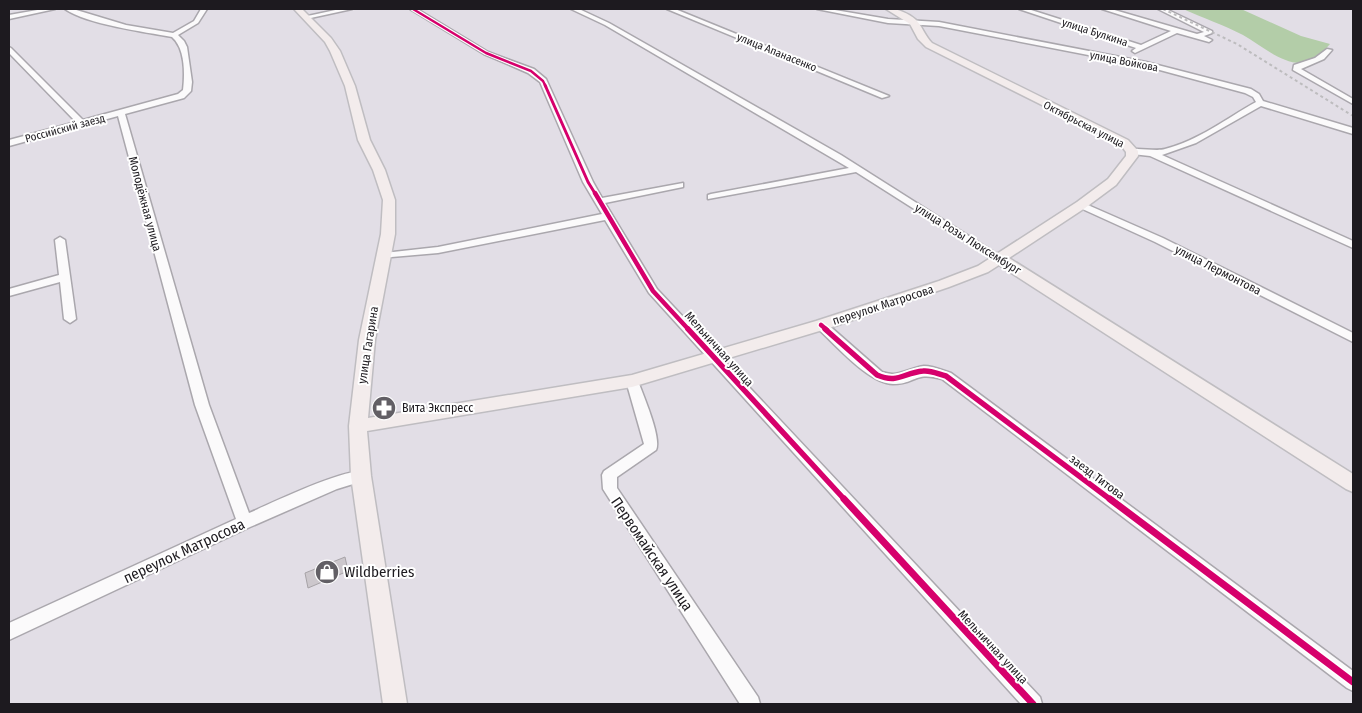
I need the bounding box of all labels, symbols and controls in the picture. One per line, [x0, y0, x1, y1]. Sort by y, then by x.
street label: улица Булкина [1060, 16, 1129, 49]
street label: улица Апанасенко [735, 31, 819, 74]
street label: улица Войкова [1089, 48, 1159, 75]
street label: Октябрьская улица [1041, 98, 1126, 150]
street label: Российский заезд [24, 111, 107, 145]
street label: Молодёжная улица [126, 155, 164, 253]
street label: улица Розы Люксембург [912, 201, 1024, 278]
street label: улица Лермонтова [1173, 242, 1264, 298]
street label: переулок Матросова [831, 282, 935, 328]
street label: улица Гагарина [355, 305, 381, 385]
street label: Мельничная улица [682, 309, 756, 389]
pharmacy icon: Вита Экспресс [371, 395, 397, 421]
place label: Вита Экспресс [402, 401, 473, 415]
street label: заезд Титова [1067, 452, 1127, 502]
street label: Первомайская улица [607, 494, 697, 614]
street label: переулок Матросова [120, 515, 248, 587]
shop icon: Wildberries [314, 559, 340, 585]
place label: Wildberries [344, 563, 414, 581]
street label: Мельничная улица [955, 607, 1031, 687]

